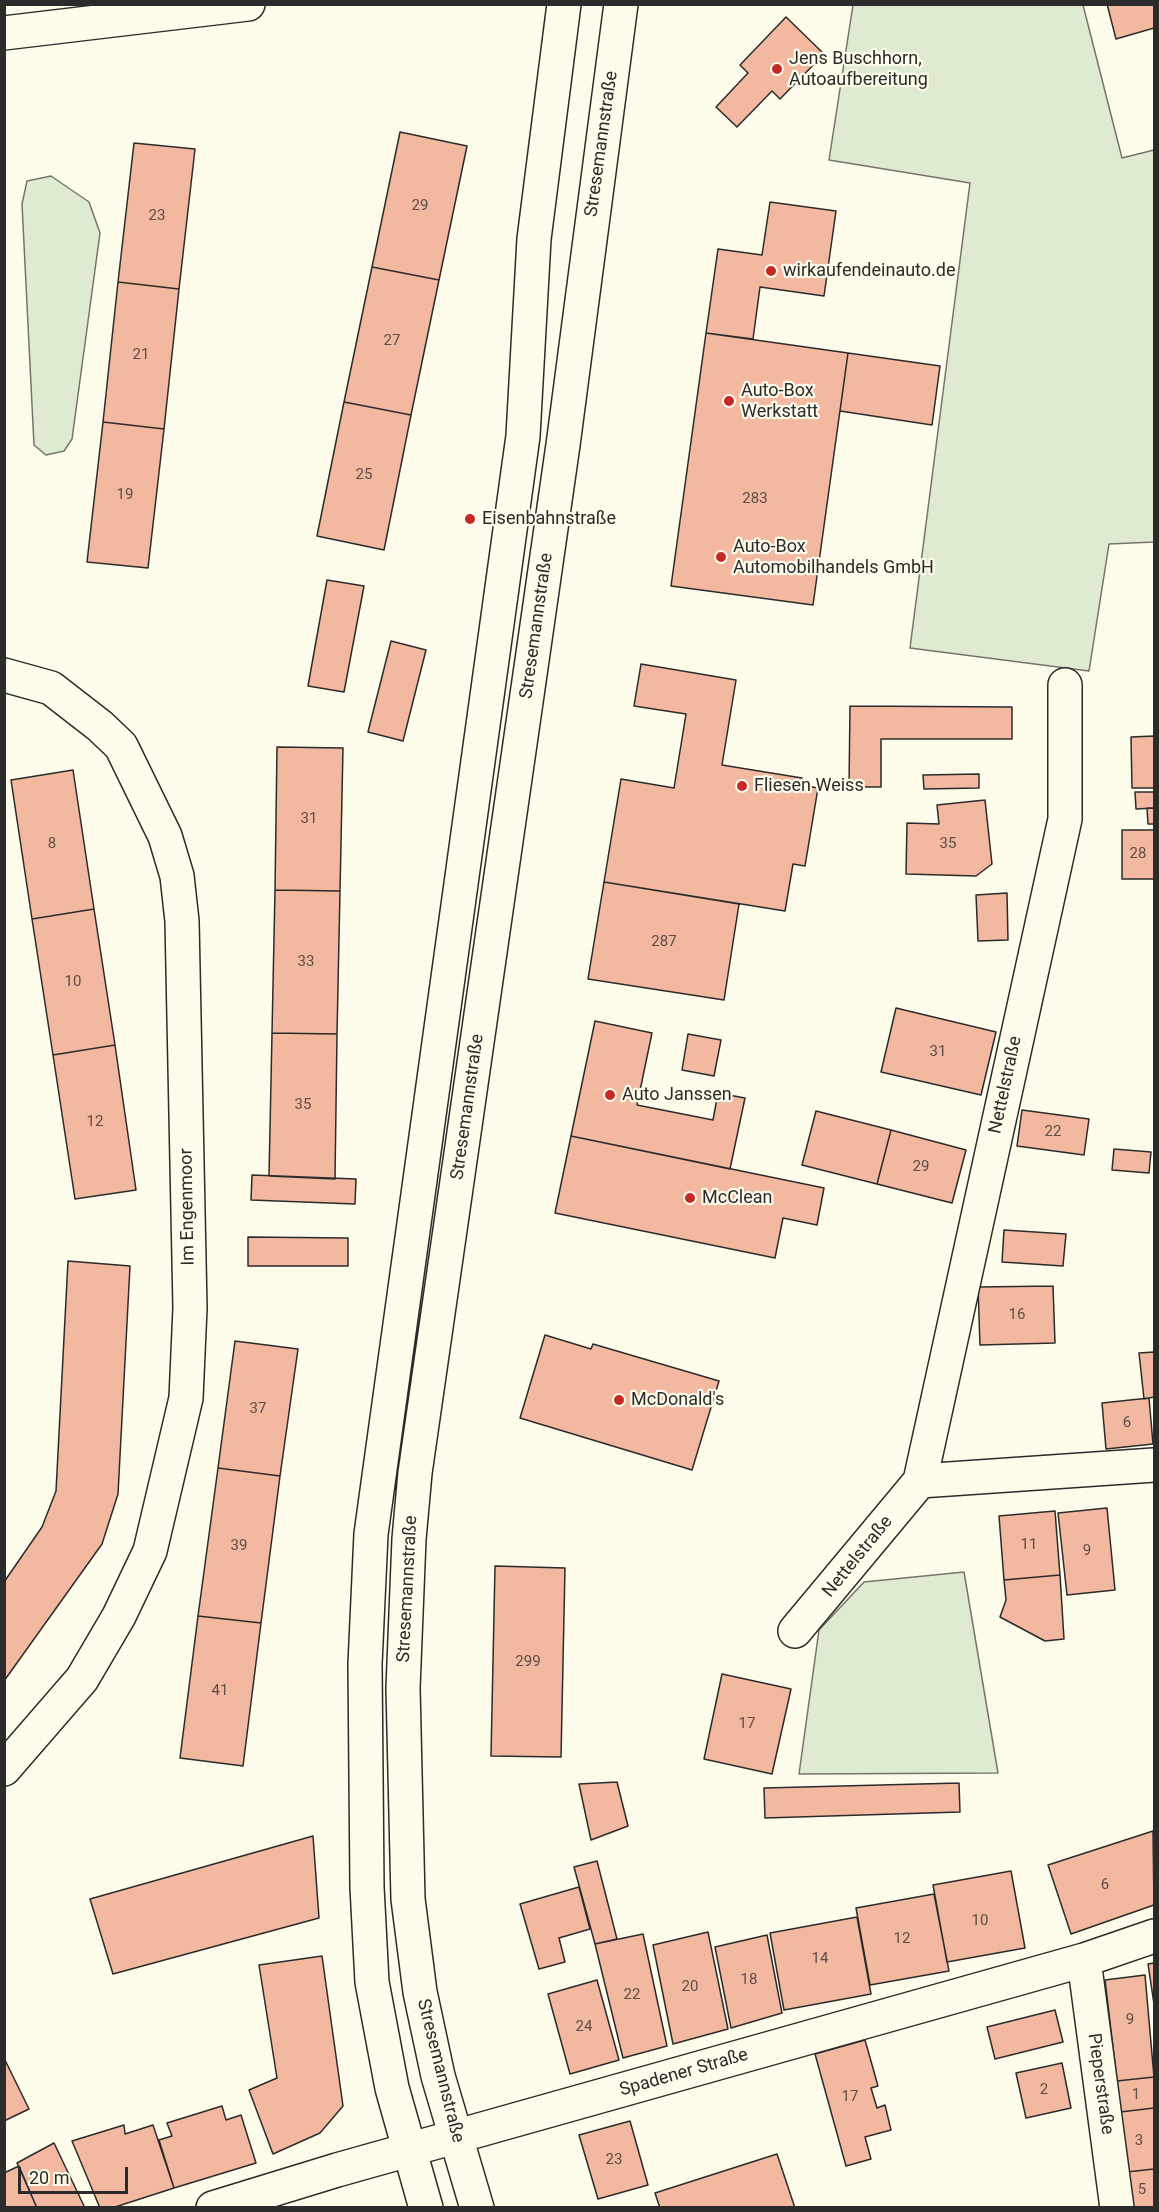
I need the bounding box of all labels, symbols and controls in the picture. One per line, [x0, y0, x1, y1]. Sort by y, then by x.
place label: Jens Buschhorn, Autoaufbereitung [789, 48, 928, 90]
marker: Jens Buschhorn, Autoaufbereitung [770, 62, 784, 76]
street label: Stresemannstraße [581, 70, 623, 218]
house number: 29 [412, 197, 428, 215]
house number: 23 [149, 207, 165, 225]
place label: wirkaufendeinauto.de [783, 260, 956, 282]
marker: wirkaufendeinauto.de [764, 264, 778, 278]
house number: 27 [384, 332, 400, 350]
house number: 21 [133, 346, 149, 364]
place label: Auto-Box Werkstatt [741, 380, 818, 422]
marker: Auto-Box Werkstatt [722, 394, 736, 408]
house number: 25 [356, 466, 372, 484]
house number: 19 [117, 486, 133, 504]
house number: 283 [742, 490, 768, 508]
place label: Eisenbahnstraße [482, 508, 616, 530]
marker: Eisenbahnstraße [463, 512, 477, 526]
place label: Auto-Box Automobilhandels GmbH [733, 536, 934, 578]
marker: Auto-Box Automobilhandels GmbH [714, 550, 728, 564]
street label: Stresemannstraße [516, 552, 558, 700]
place label: Fliesen Weiss [754, 775, 864, 797]
marker: Fliesen Weiss [735, 779, 749, 793]
house number: 31 [301, 810, 317, 828]
house number: 8 [48, 835, 56, 853]
house number: 35 [940, 835, 956, 853]
house number: 28 [1130, 845, 1146, 863]
house number: 287 [651, 933, 677, 951]
house number: 33 [298, 953, 314, 971]
house number: 10 [65, 973, 81, 991]
street label: Stresemannstraße [447, 1033, 489, 1181]
street label: Nettelstraße [985, 1034, 1027, 1136]
house number: 31 [930, 1043, 946, 1061]
place label: Auto Janssen [622, 1084, 732, 1106]
marker: Auto Janssen [603, 1088, 617, 1102]
house number: 35 [295, 1096, 311, 1114]
house number: 12 [87, 1113, 103, 1131]
house number: 22 [1045, 1123, 1061, 1141]
street label: Im Engenmoor [176, 1148, 200, 1266]
house number: 29 [913, 1158, 929, 1176]
place label: McClean [702, 1187, 773, 1209]
marker: McClean [683, 1191, 697, 1205]
house number: 16 [1009, 1306, 1025, 1324]
place label: McDonald's [631, 1389, 724, 1411]
marker: McDonald's [612, 1393, 626, 1407]
house number: 37 [250, 1400, 266, 1418]
house number: 6 [1123, 1414, 1131, 1432]
street label: Nettelstraße [818, 1512, 898, 1602]
street label: Stresemannstraße [393, 1515, 423, 1663]
house number: 11 [1021, 1536, 1037, 1554]
house number: 39 [231, 1537, 247, 1555]
house number: 9 [1083, 1542, 1091, 1560]
house number: 299 [515, 1653, 541, 1671]
house number: 41 [212, 1682, 228, 1700]
house number: 17 [739, 1715, 755, 1733]
house number: 6 [1101, 1876, 1109, 1894]
house number: 10 [972, 1912, 988, 1930]
house number: 12 [894, 1930, 910, 1948]
house number: 14 [812, 1950, 828, 1968]
house number: 18 [741, 1971, 757, 1989]
house number: 20 [682, 1978, 698, 1996]
house number: 22 [624, 1986, 640, 2004]
street label: Stresemannstraße [412, 1997, 468, 2145]
house number: 9 [1126, 2011, 1134, 2029]
house number: 24 [576, 2018, 592, 2036]
street label: Pieperstraße [1082, 2032, 1118, 2136]
street label: Spadener Straße [617, 2044, 751, 2102]
house number: 2 [1040, 2081, 1048, 2099]
house number: 1 [1132, 2086, 1140, 2104]
house number: 17 [842, 2088, 858, 2106]
house number: 3 [1135, 2132, 1143, 2150]
house number: 23 [606, 2151, 622, 2169]
scale bar [21, 2155, 130, 2193]
text: 20 m [29, 2167, 69, 2188]
house number: 5 [1138, 2181, 1146, 2199]

